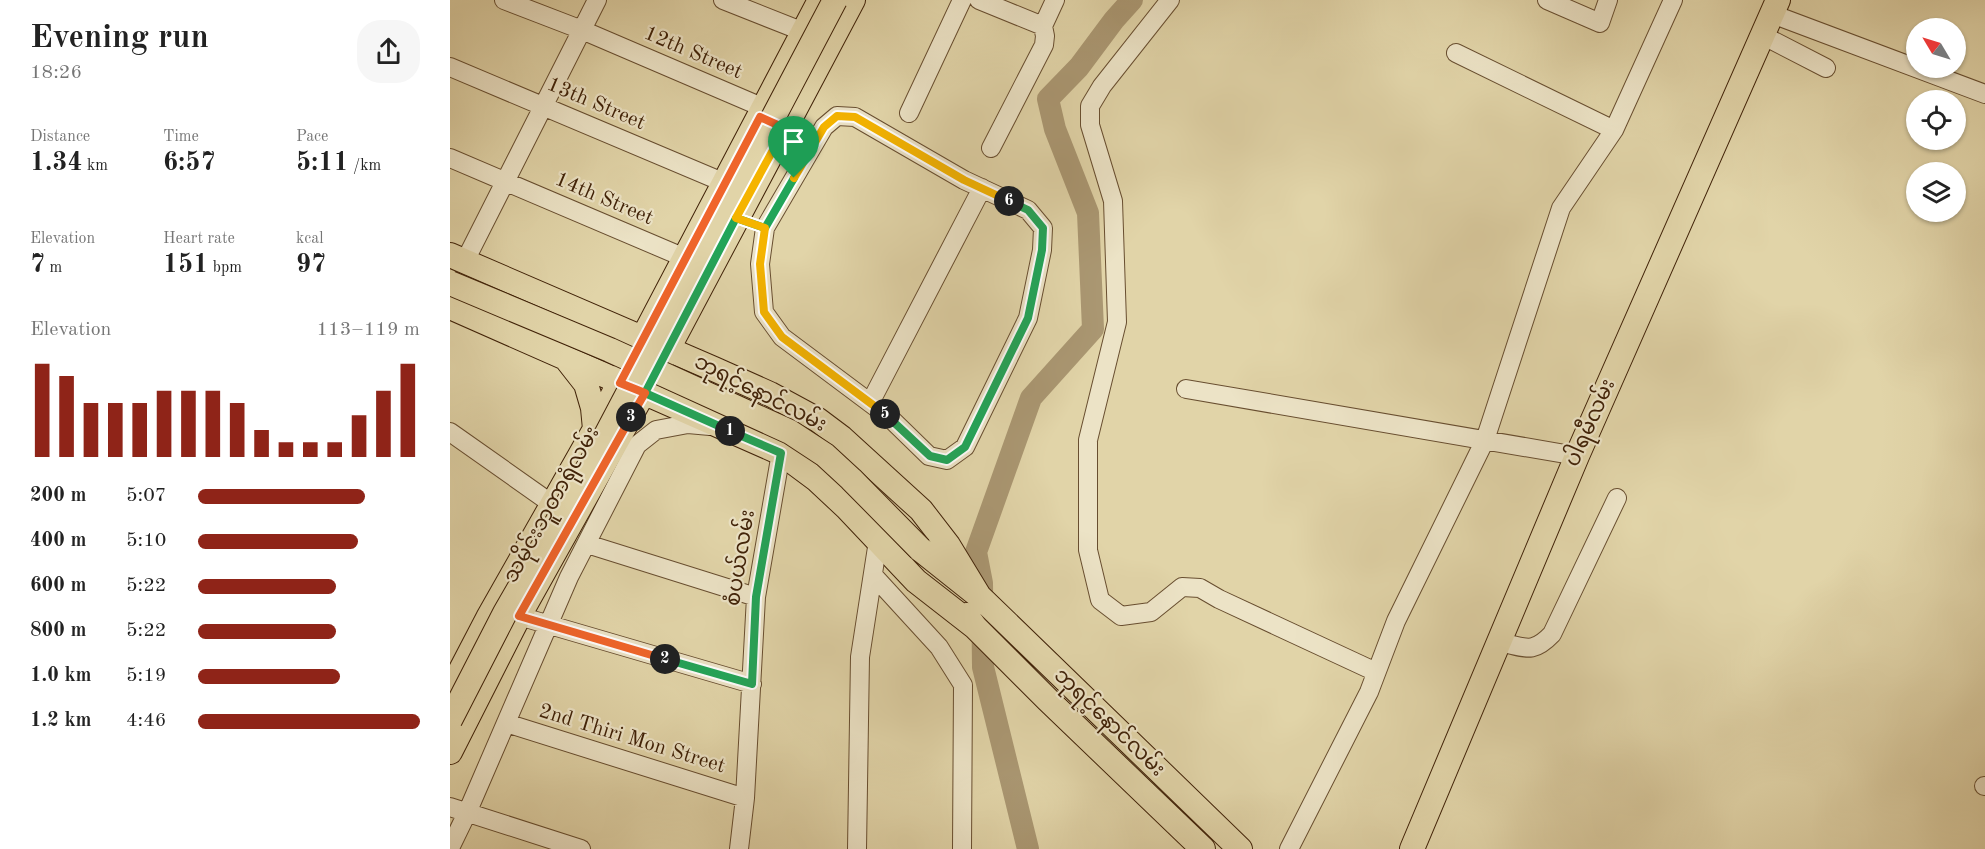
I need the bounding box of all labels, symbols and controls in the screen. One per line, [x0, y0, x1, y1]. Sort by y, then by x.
north arrow [1906, 18, 1966, 78]
map controls [1906, 18, 1966, 222]
button: share [357, 20, 420, 83]
text: Evening run [30, 22, 209, 55]
street label: 12th Street [641, 23, 745, 83]
text: 18:26 [30, 63, 82, 83]
street label: 13th Street [544, 74, 648, 134]
button: locate [1906, 90, 1966, 150]
pin [768, 116, 819, 178]
icon: arrive [777, 125, 810, 158]
text: Distance [30, 129, 90, 145]
text: Time [163, 129, 199, 145]
text: Pace [296, 129, 328, 145]
text: 1.34 [30, 150, 83, 176]
text: 6:57 [163, 150, 216, 176]
text: 5:11 [296, 150, 349, 176]
text: km [83, 158, 108, 174]
text: /km [349, 158, 381, 174]
button: layers [1906, 162, 1966, 222]
street label: 14th Street [552, 169, 656, 229]
pin: 6 [994, 186, 1024, 216]
text: 6 [1004, 193, 1014, 209]
text: Elevation [30, 231, 95, 247]
text: Heart rate [163, 231, 235, 247]
text: kcal [296, 231, 324, 247]
text: 7 [30, 252, 45, 278]
text: 151 [163, 252, 208, 278]
text: 97 [296, 252, 326, 278]
text: m [45, 260, 62, 276]
text: bpm [208, 260, 242, 276]
text: Elevation [30, 320, 111, 340]
text: 113–119 m [317, 320, 420, 340]
street label: ဘုရင့်နောင်လမ်း [688, 345, 833, 441]
street label: ပါရမီလမ်း [1556, 373, 1624, 472]
pin: 5 [870, 399, 900, 429]
pin: 3 [616, 402, 646, 432]
text: 5 [880, 406, 890, 422]
text: 3 [626, 409, 636, 425]
pin: 1 [715, 416, 745, 446]
street label: သမိုင်းဘူတာရုံလမ်း [494, 420, 608, 589]
text: 1 [725, 423, 735, 439]
text: 200 m [30, 486, 86, 506]
text: 5:07 [126, 486, 166, 506]
street label: စံပယ်လမ်း [716, 507, 759, 608]
text: 400 m [30, 531, 86, 551]
text: 5:10 [126, 531, 166, 551]
text: 600 m [30, 576, 86, 596]
text: 5:22 [126, 576, 166, 596]
text: 800 m [30, 621, 86, 641]
text: 5:22 [126, 621, 166, 641]
pin: 2 [650, 644, 680, 674]
text: 2 [660, 651, 670, 667]
street label: ဘုရင့်နောင်လမ်း [1046, 660, 1173, 785]
text: 1.0 km [30, 666, 92, 686]
text: 5:19 [126, 666, 166, 686]
street label: 2nd Thiri Mon Street [536, 701, 728, 777]
text: 1.2 km [30, 711, 92, 731]
text: 4:46 [126, 711, 166, 731]

